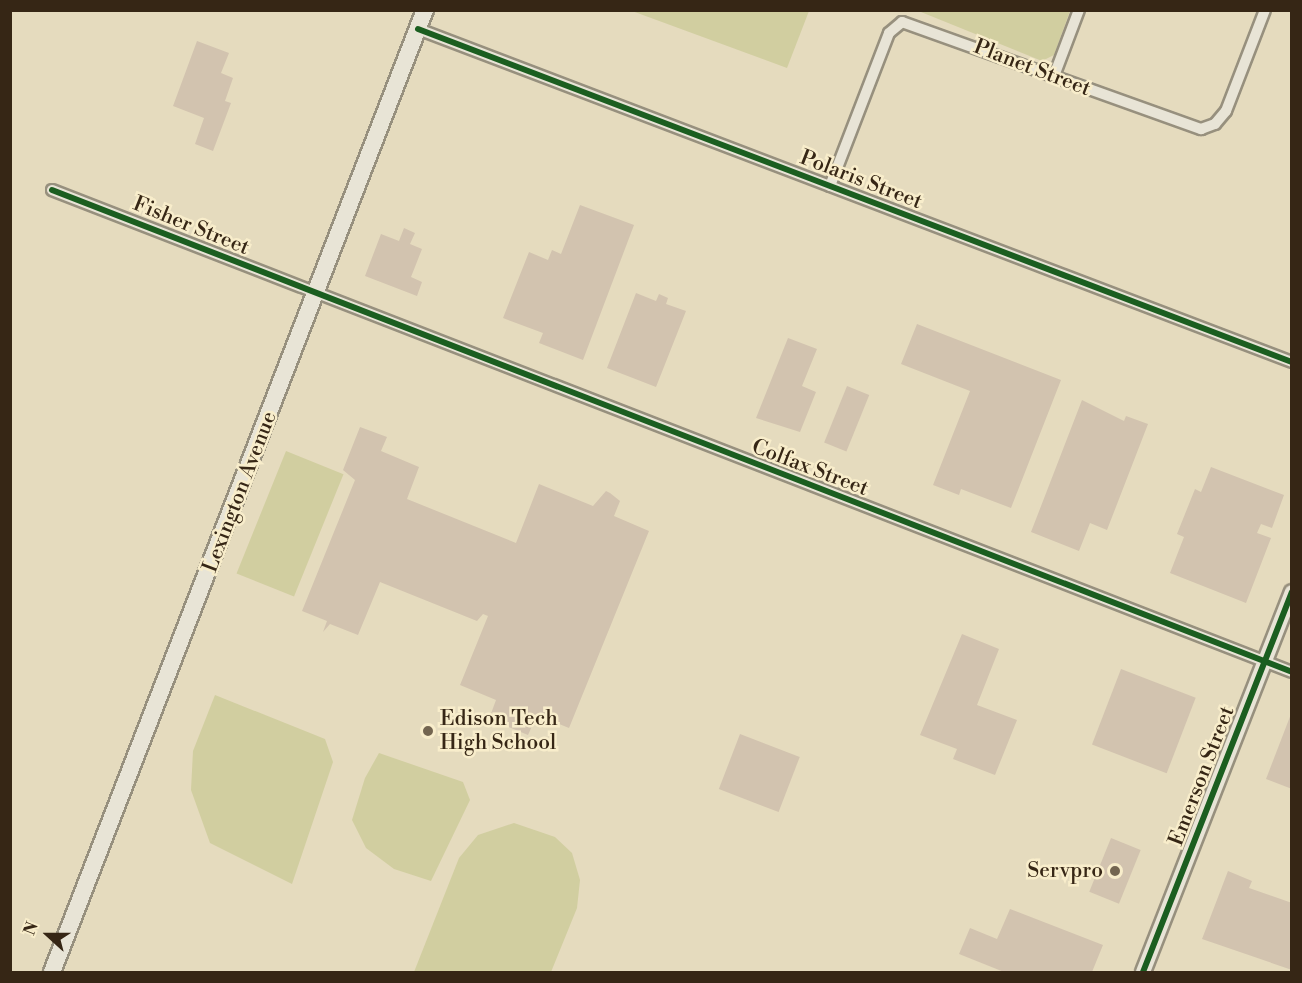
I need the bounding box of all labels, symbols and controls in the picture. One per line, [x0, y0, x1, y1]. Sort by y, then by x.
street label: Planet Street [970, 34, 1094, 102]
street label: Polaris Street [796, 145, 926, 215]
street label: Fisher Street [129, 191, 253, 261]
street label: Lexington Avenue [198, 408, 282, 576]
street label: Colfax Street [748, 434, 872, 502]
street label: Emerson Street [1164, 703, 1240, 849]
place label: Edison Tech High School [440, 706, 558, 756]
marker: Edison Tech High School [421, 724, 435, 738]
place label: Servpro [1027, 858, 1103, 884]
marker: Servpro [1108, 864, 1122, 878]
north arrow [18, 905, 78, 965]
text: N [20, 919, 43, 938]

